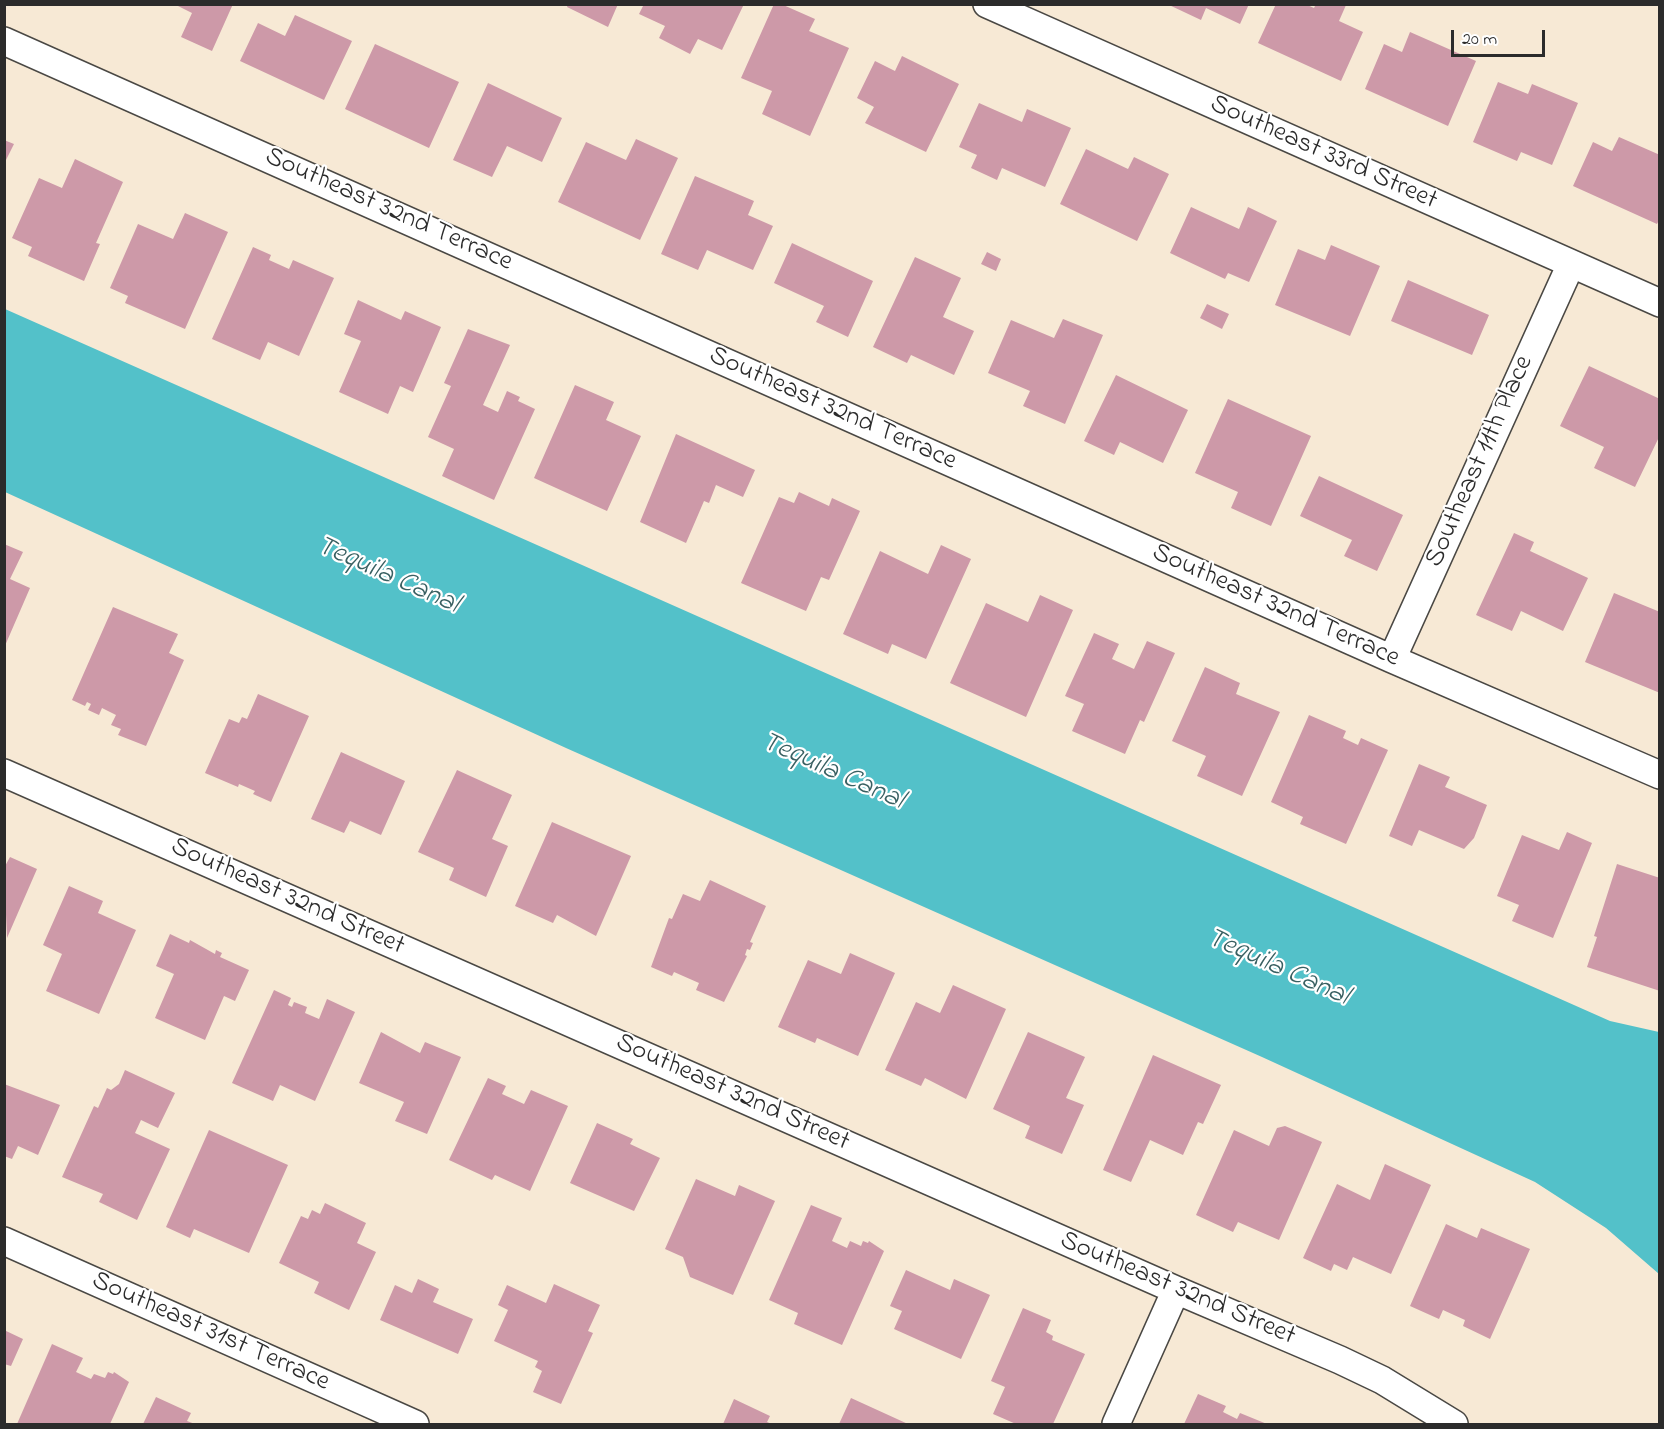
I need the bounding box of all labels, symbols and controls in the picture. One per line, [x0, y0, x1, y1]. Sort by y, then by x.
scale bar [1454, 18, 1548, 56]
text: 20 m [1462, 27, 1497, 53]
street label: Southeast 33rd Street [1204, 89, 1442, 219]
street label: Southeast 32nd Terrace [259, 142, 517, 280]
street label: Southeast 32nd Terrace [703, 341, 961, 479]
street label: Southeast 11th Place [1420, 351, 1542, 573]
water label: Tequila Canal [311, 531, 463, 623]
street label: Southeast 32nd Terrace [1146, 538, 1404, 676]
water label: Tequila Canal [756, 727, 908, 819]
street label: Southeast 32nd Street [165, 832, 409, 964]
water label: Tequila Canal [1201, 923, 1353, 1015]
street label: Southeast 32nd Street [610, 1028, 854, 1160]
street label: Southeast 32nd Street [1054, 1226, 1300, 1354]
street label: Southeast 31st Terrace [86, 1266, 334, 1400]

